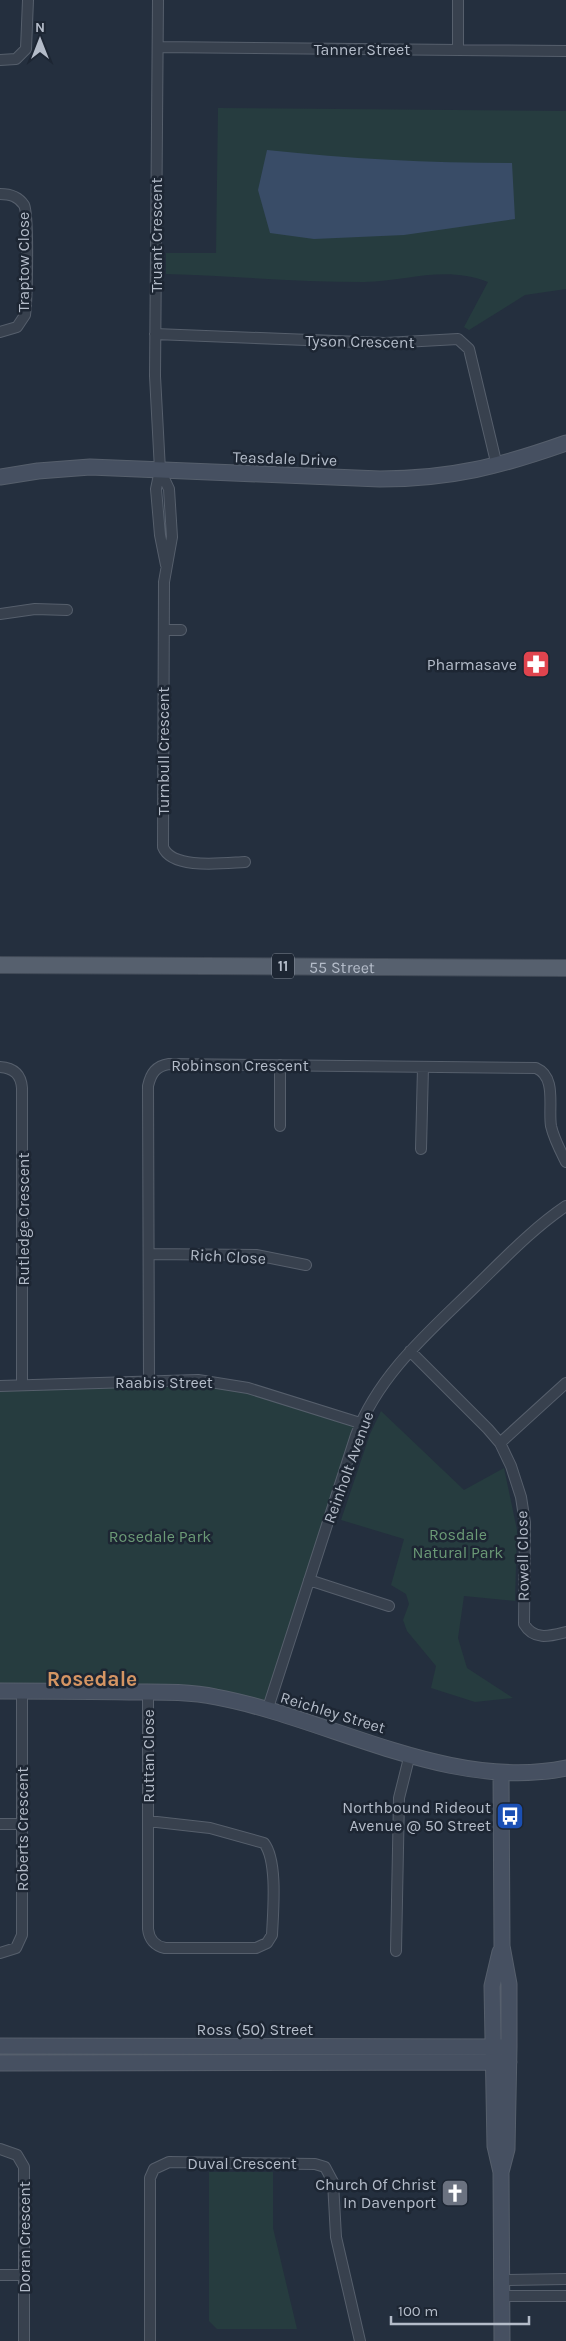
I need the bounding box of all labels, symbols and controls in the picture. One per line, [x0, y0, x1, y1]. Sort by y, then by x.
north arrow [15, 15, 65, 65]
text: N [35, 19, 45, 36]
street label: Tanner Street [314, 40, 410, 59]
street label: Truant Crescent [147, 178, 166, 292]
street label: Traptow Close [14, 212, 33, 312]
street label: Tyson Crescent [305, 331, 415, 352]
street label: Teasdale Drive [232, 447, 337, 470]
pharmacy icon: Pharmasave [521, 649, 551, 679]
place label: Pharmasave [427, 655, 517, 674]
street label: Turnbull Crescent [154, 687, 173, 815]
road number: 11 [272, 954, 294, 978]
street label: 55 Street [309, 958, 375, 977]
street label: Robinson Crescent [171, 1056, 309, 1075]
street label: Rutledge Crescent [14, 1152, 33, 1286]
street label: Rich Close [190, 1245, 266, 1268]
street label: Raabis Street [115, 1373, 213, 1392]
street label: Reinholt Avenue [319, 1409, 378, 1526]
street label: Rowell Close [512, 1510, 533, 1602]
park label: Rosdale Natural Park [413, 1525, 503, 1562]
park label: Rosedale Park [109, 1527, 211, 1546]
district label: Rosedale [47, 1667, 137, 1691]
street label: Reichley Street [278, 1688, 388, 1737]
street label: Ruttan Close [139, 1709, 158, 1803]
street label: Roberts Crescent [13, 1767, 32, 1891]
place label: Northbound Rideout Avenue @ 50 Street [342, 1798, 491, 1835]
bus stop icon: Northbound Rideout Avenue @ 50 Street [495, 1801, 525, 1831]
street label: Ross (50) Street [197, 2020, 313, 2039]
street label: Duval Crescent [187, 2154, 297, 2173]
place label: Church Of Christ In Davenport [315, 2175, 436, 2212]
church icon: Church Of Christ In Davenport [440, 2178, 470, 2208]
street label: Doran Crescent [15, 2181, 34, 2293]
scale bar [391, 2294, 528, 2326]
text: 100 m [398, 2302, 438, 2320]

